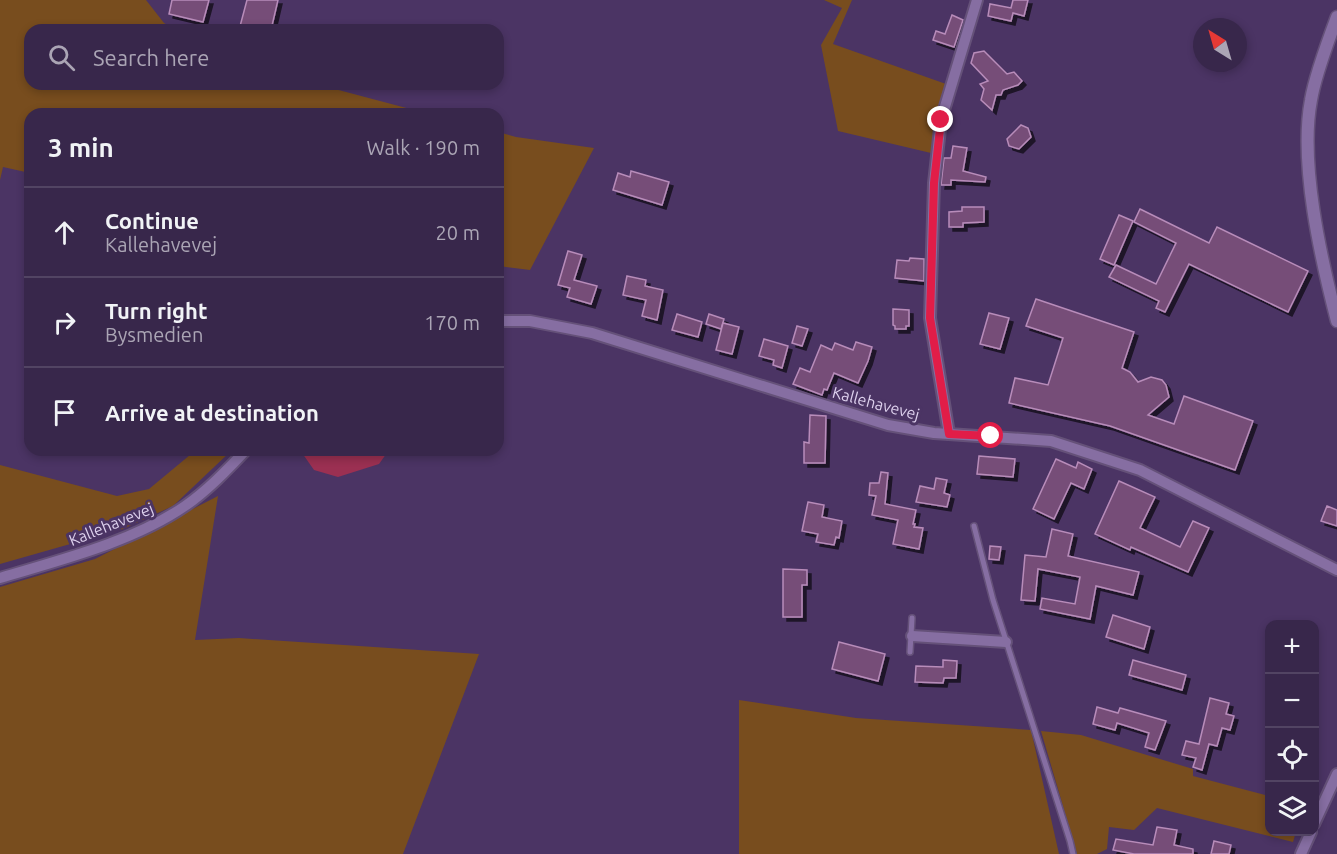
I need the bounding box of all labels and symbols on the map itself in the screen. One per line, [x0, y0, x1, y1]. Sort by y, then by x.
north arrow [1193, 18, 1247, 72]
route end [927, 106, 953, 132]
street label: Kallehavevej [830, 383, 922, 423]
route start [977, 422, 1003, 448]
street label: Kallehavevej [66, 499, 156, 549]

